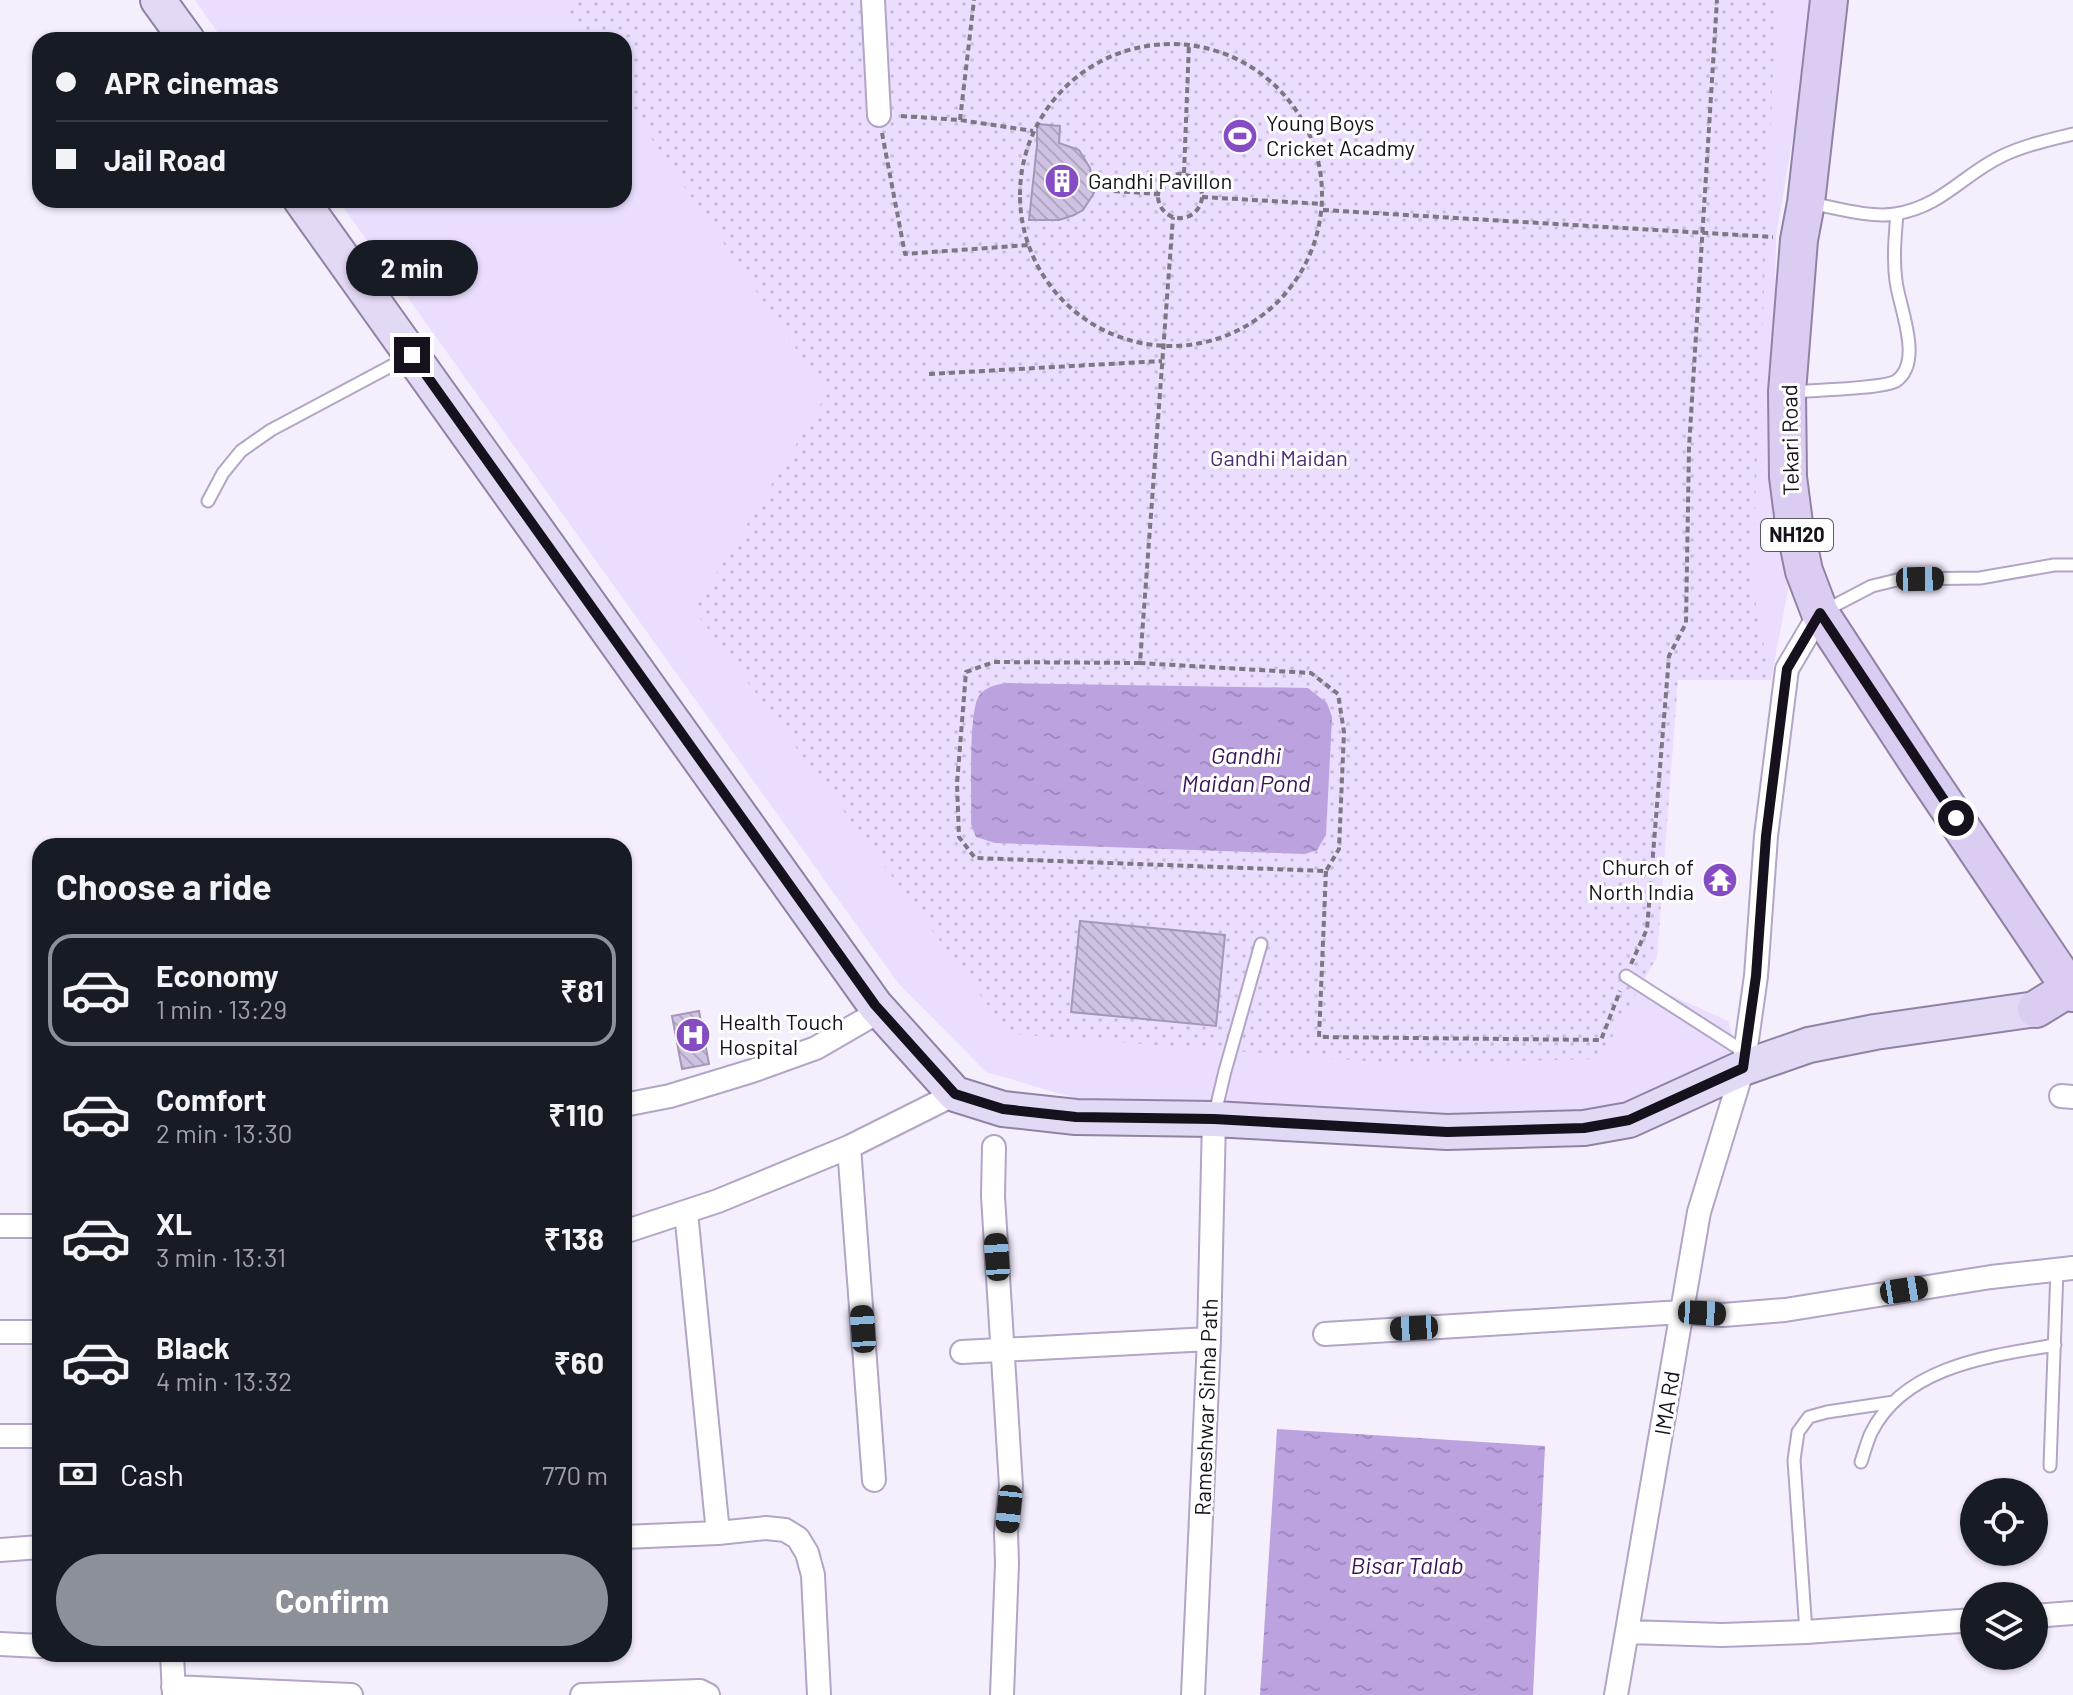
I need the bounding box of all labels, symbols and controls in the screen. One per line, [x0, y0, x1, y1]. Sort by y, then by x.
text: APR cinemas [104, 64, 279, 100]
place label: Young Boys Cricket Acadmy [1266, 109, 1415, 160]
sports icon: Young Boys Cricket Acadmy [1221, 117, 1259, 155]
text: Jail Road [104, 141, 226, 177]
building icon: Gandhi Pavillon [1043, 162, 1081, 200]
place label: Gandhi Pavillon [1088, 167, 1232, 193]
callout: 2 min [346, 239, 478, 295]
text: 2 min [381, 252, 443, 283]
route end [394, 337, 430, 373]
street label: Tekari Road [1775, 384, 1803, 496]
park label: Gandhi Maidan [1210, 444, 1348, 470]
road number: NH120 [1761, 519, 1833, 551]
car [1896, 567, 1944, 591]
water label: Gandhi Maidan Pond [1181, 740, 1311, 797]
route start [1938, 800, 1974, 836]
place label: Church of North India [1588, 853, 1694, 904]
temple icon: Church of North India [1701, 861, 1739, 899]
text: Choose a ride [56, 864, 272, 907]
icon: car [60, 954, 132, 1026]
text: Economy [156, 957, 279, 993]
text: ₹81 [560, 972, 604, 1008]
text: 1 min · 13:29 [156, 993, 287, 1024]
place label: Health Touch Hospital [719, 1008, 844, 1059]
hospital icon: Health Touch Hospital [674, 1016, 712, 1054]
icon: car [60, 1078, 132, 1150]
text: Comfort [156, 1081, 266, 1117]
text: ₹110 [548, 1096, 604, 1132]
text: 2 min · 13:30 [156, 1117, 293, 1148]
icon: car [60, 1202, 132, 1274]
text: XL [156, 1205, 192, 1241]
text: ₹138 [544, 1220, 604, 1256]
car [983, 1232, 1011, 1282]
text: 3 min · 13:31 [156, 1241, 286, 1272]
car [1878, 1274, 1930, 1306]
street label: Rameshwar Sinha Path [1188, 1298, 1222, 1516]
car [1677, 1300, 1727, 1326]
car [849, 1304, 877, 1354]
car [1389, 1315, 1439, 1341]
icon: car [60, 1326, 132, 1398]
text: Black [156, 1329, 230, 1365]
text: ₹60 [554, 1344, 604, 1380]
text: 4 min · 13:32 [156, 1365, 292, 1396]
street label: IMA Rd [1648, 1369, 1684, 1437]
icon: cash [56, 1452, 100, 1496]
text: Cash [120, 1456, 184, 1492]
text: 770 m [542, 1459, 608, 1490]
map controls [1960, 1478, 2048, 1670]
button: locate [1960, 1478, 2048, 1566]
car [995, 1484, 1023, 1534]
water label: Bisar Talab [1351, 1550, 1463, 1579]
button: Confirm [56, 1554, 608, 1646]
button: layers [1960, 1582, 2048, 1670]

